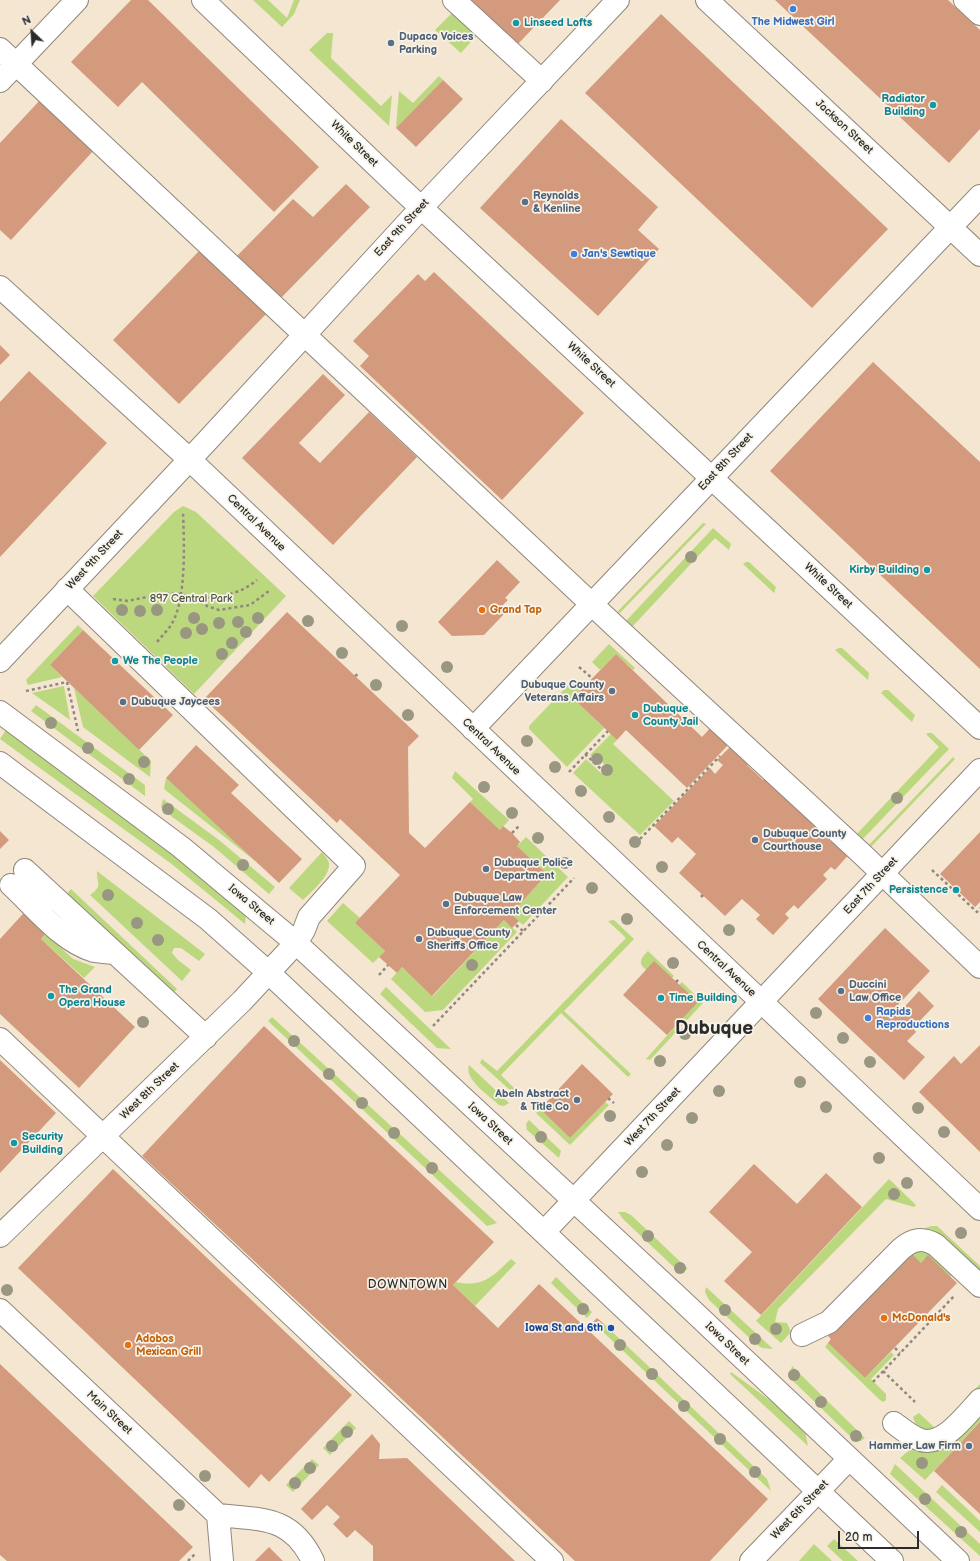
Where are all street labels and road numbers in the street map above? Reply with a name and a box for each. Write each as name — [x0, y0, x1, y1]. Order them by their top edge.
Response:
street label: Jackson Street — [812, 97, 876, 157]
street label: White Street — [327, 118, 381, 170]
street label: East 9th Street — [372, 196, 432, 260]
street label: White Street — [564, 339, 618, 391]
street label: East 8th Street — [696, 430, 756, 494]
street label: Central Avenue — [224, 492, 288, 554]
street label: West 9th Street — [64, 527, 126, 593]
street label: White Street — [801, 560, 855, 612]
street label: Central Avenue — [459, 716, 523, 778]
street label: East 7th Street — [841, 855, 901, 917]
street label: Iowa Street — [225, 882, 277, 928]
street label: Central Avenue — [694, 938, 758, 1000]
street label: West 8th Street — [118, 1060, 182, 1122]
street label: West 7th Street — [622, 1085, 684, 1149]
street label: Iowa Street — [465, 1100, 515, 1148]
street label: Iowa Street — [702, 1320, 752, 1368]
street label: Main Street — [83, 1389, 135, 1437]
street label: West 6th Street — [768, 1478, 832, 1542]

